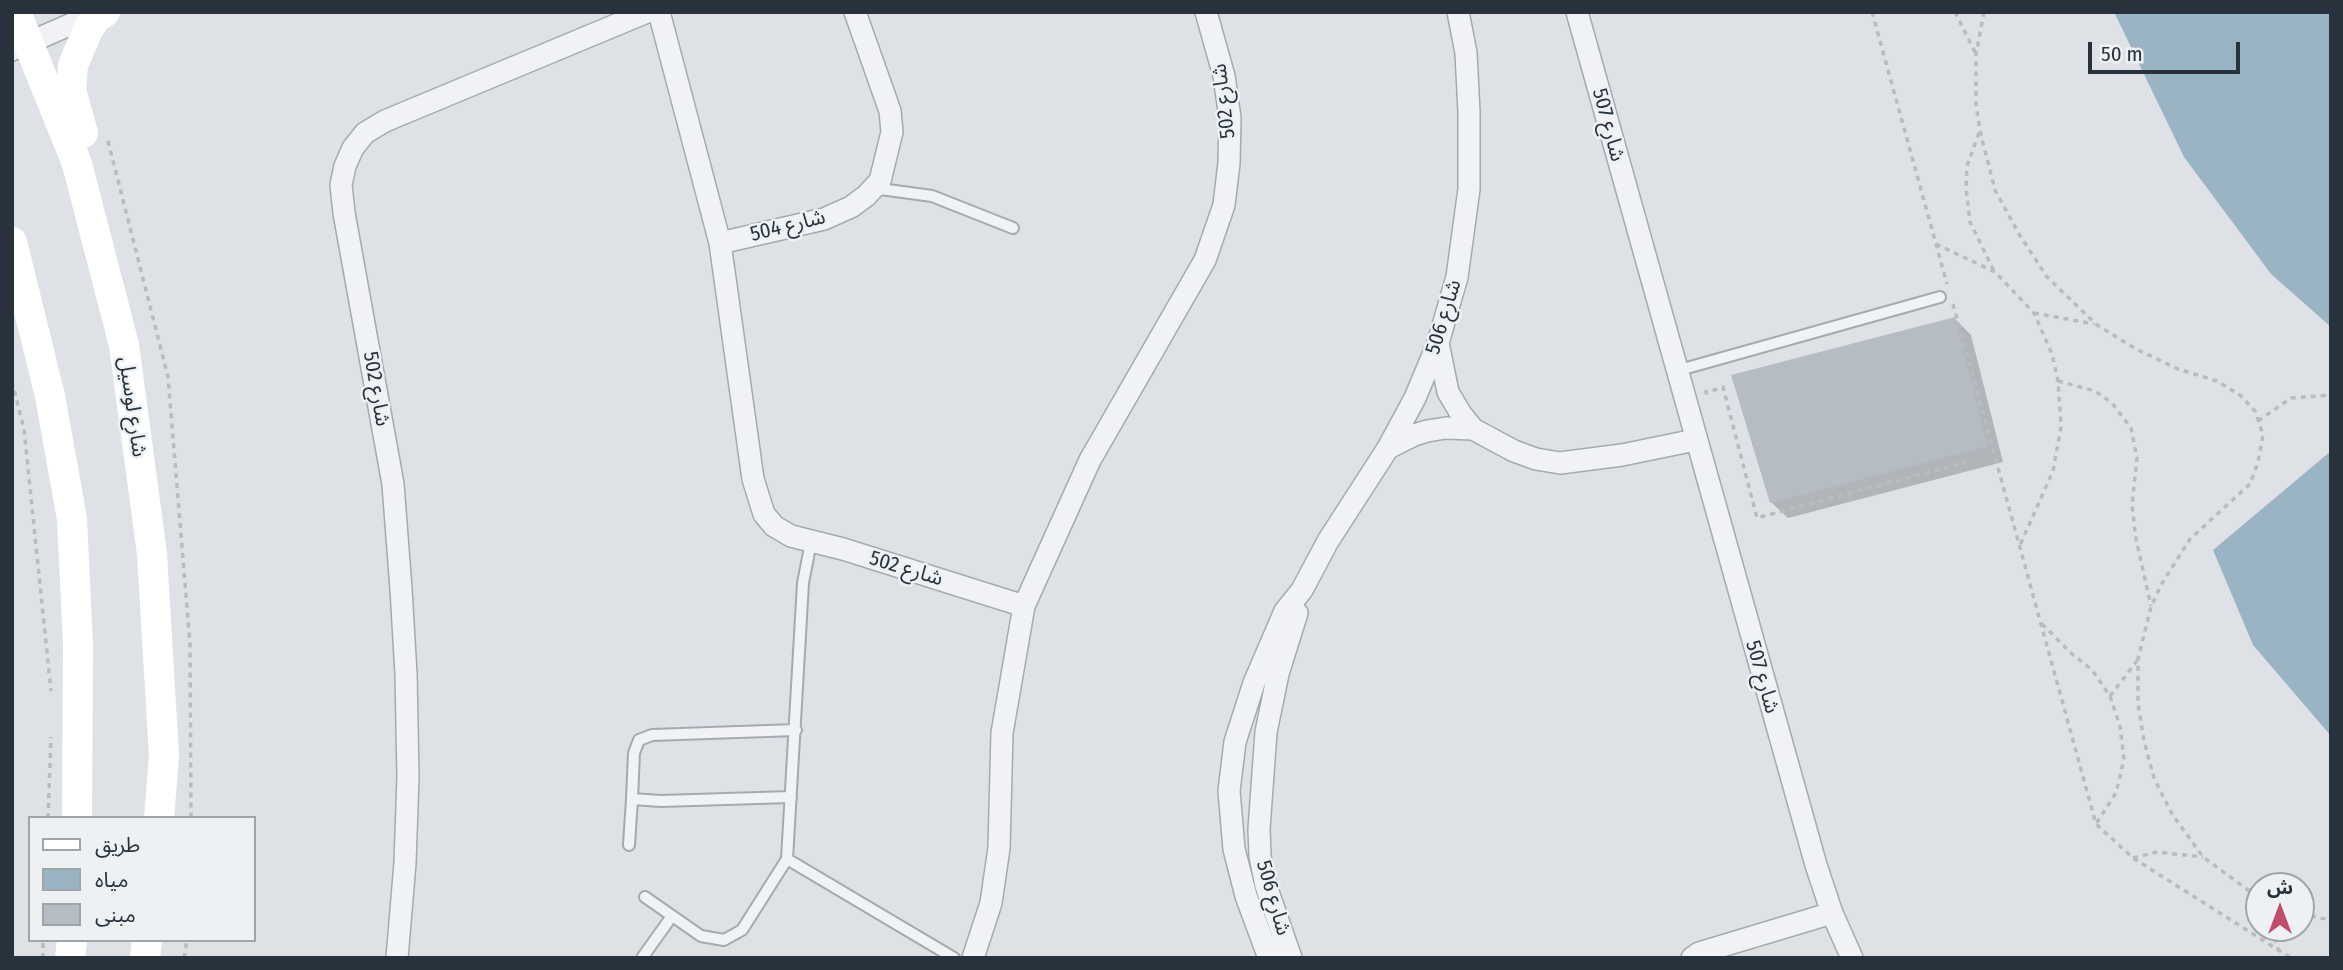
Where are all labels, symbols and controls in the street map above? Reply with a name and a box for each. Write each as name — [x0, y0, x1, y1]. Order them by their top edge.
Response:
scale bar — [2091, 28, 2243, 72]
text: 50 m — [2101, 41, 2143, 67]
street label: شارع 502 — [1207, 62, 1241, 140]
street label: شارع 507 — [1586, 86, 1630, 164]
street label: شارع 504 — [748, 205, 828, 247]
street label: شارع 506 — [1421, 277, 1467, 357]
street label: شارع 502 — [357, 350, 395, 428]
street label: شارع لوسيل — [113, 355, 151, 459]
street label: شارع 502 — [866, 546, 946, 592]
street label: شارع 507 — [1740, 638, 1784, 716]
legend — [28, 816, 256, 942]
text: طريق — [95, 832, 140, 858]
street label: شارع 506 — [1250, 858, 1296, 938]
text: مياه — [95, 867, 128, 893]
north arrow — [2245, 872, 2315, 942]
text: ش — [2267, 876, 2293, 899]
text: مبنى — [95, 902, 136, 928]

